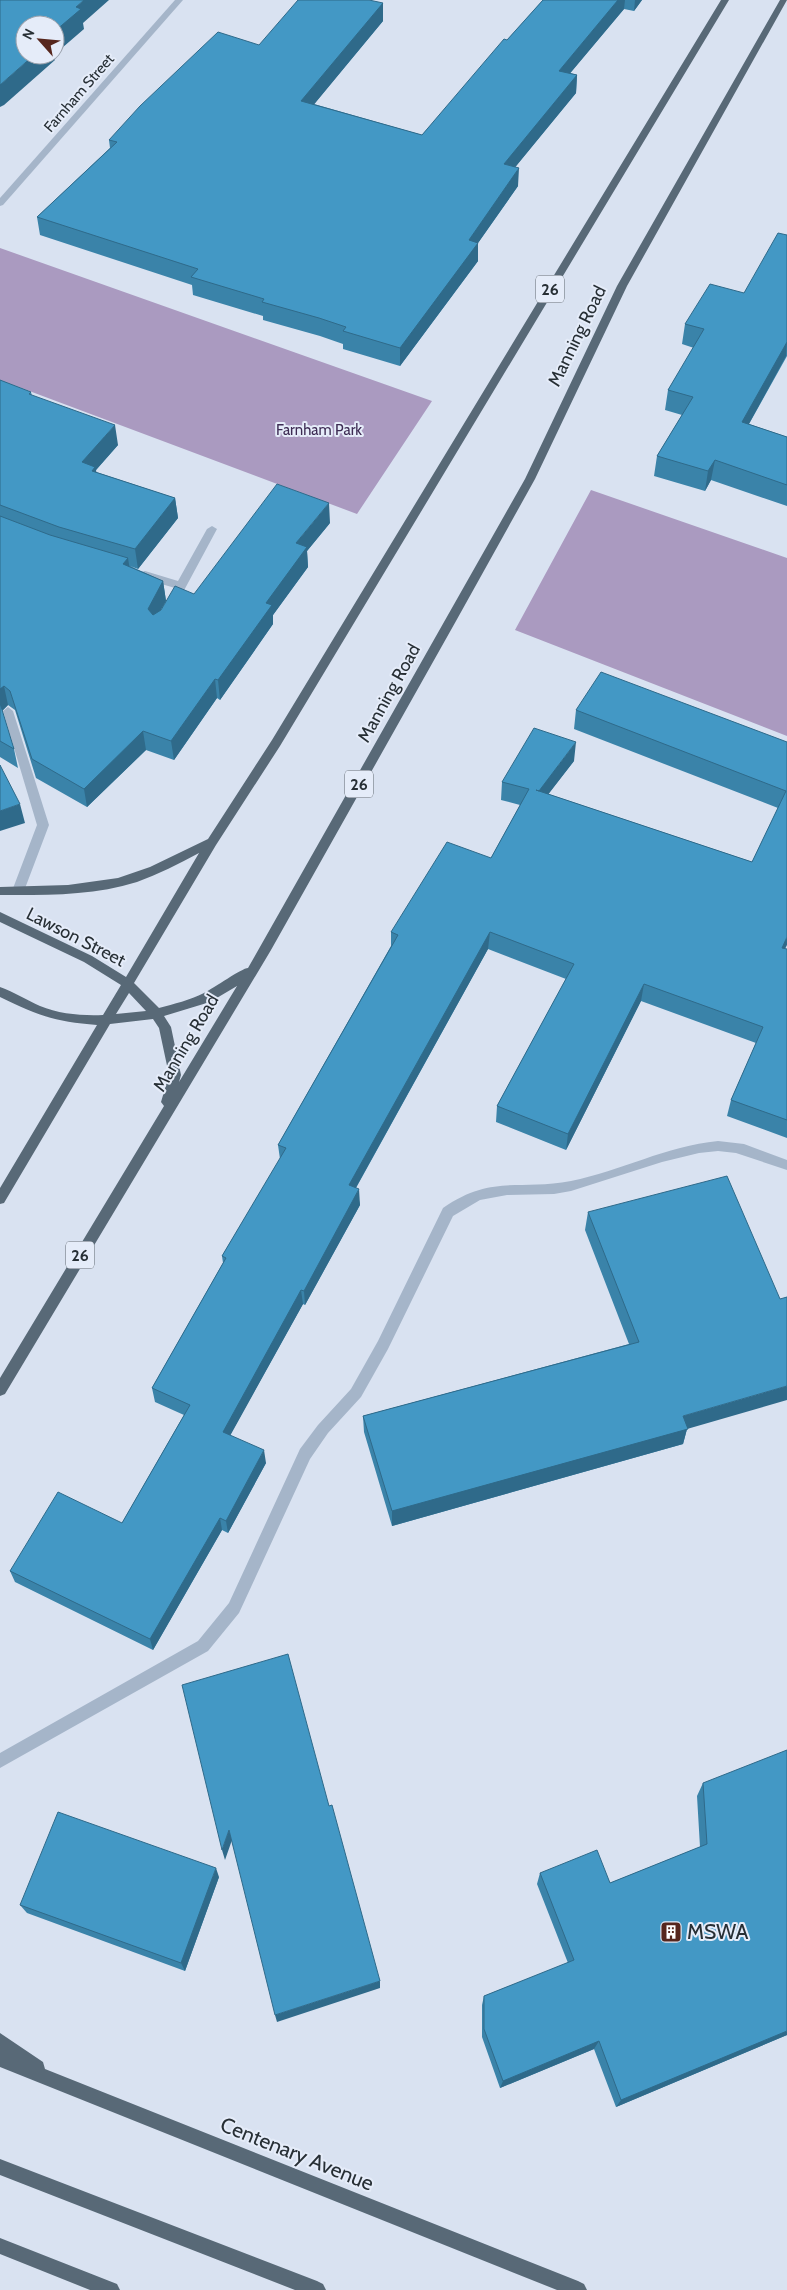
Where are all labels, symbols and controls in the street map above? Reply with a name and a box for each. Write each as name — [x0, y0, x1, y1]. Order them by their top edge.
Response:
north arrow — [15, 15, 65, 65]
text: N — [18, 26, 39, 43]
street label: Farnham Street — [40, 50, 118, 136]
road number: 26 — [536, 276, 564, 302]
street label: Manning Road — [543, 282, 611, 390]
park label: Farnham Park — [276, 421, 362, 439]
street label: Manning Road — [353, 640, 425, 746]
road number: 26 — [345, 771, 373, 798]
street label: Lawson Street — [23, 903, 129, 971]
street label: Manning Road — [148, 991, 224, 1095]
road number: 26 — [66, 1242, 94, 1268]
place label: MSWA — [687, 1919, 748, 1944]
building icon: MSWA — [659, 1920, 683, 1944]
street label: Centenary Avenue — [217, 2111, 378, 2196]

